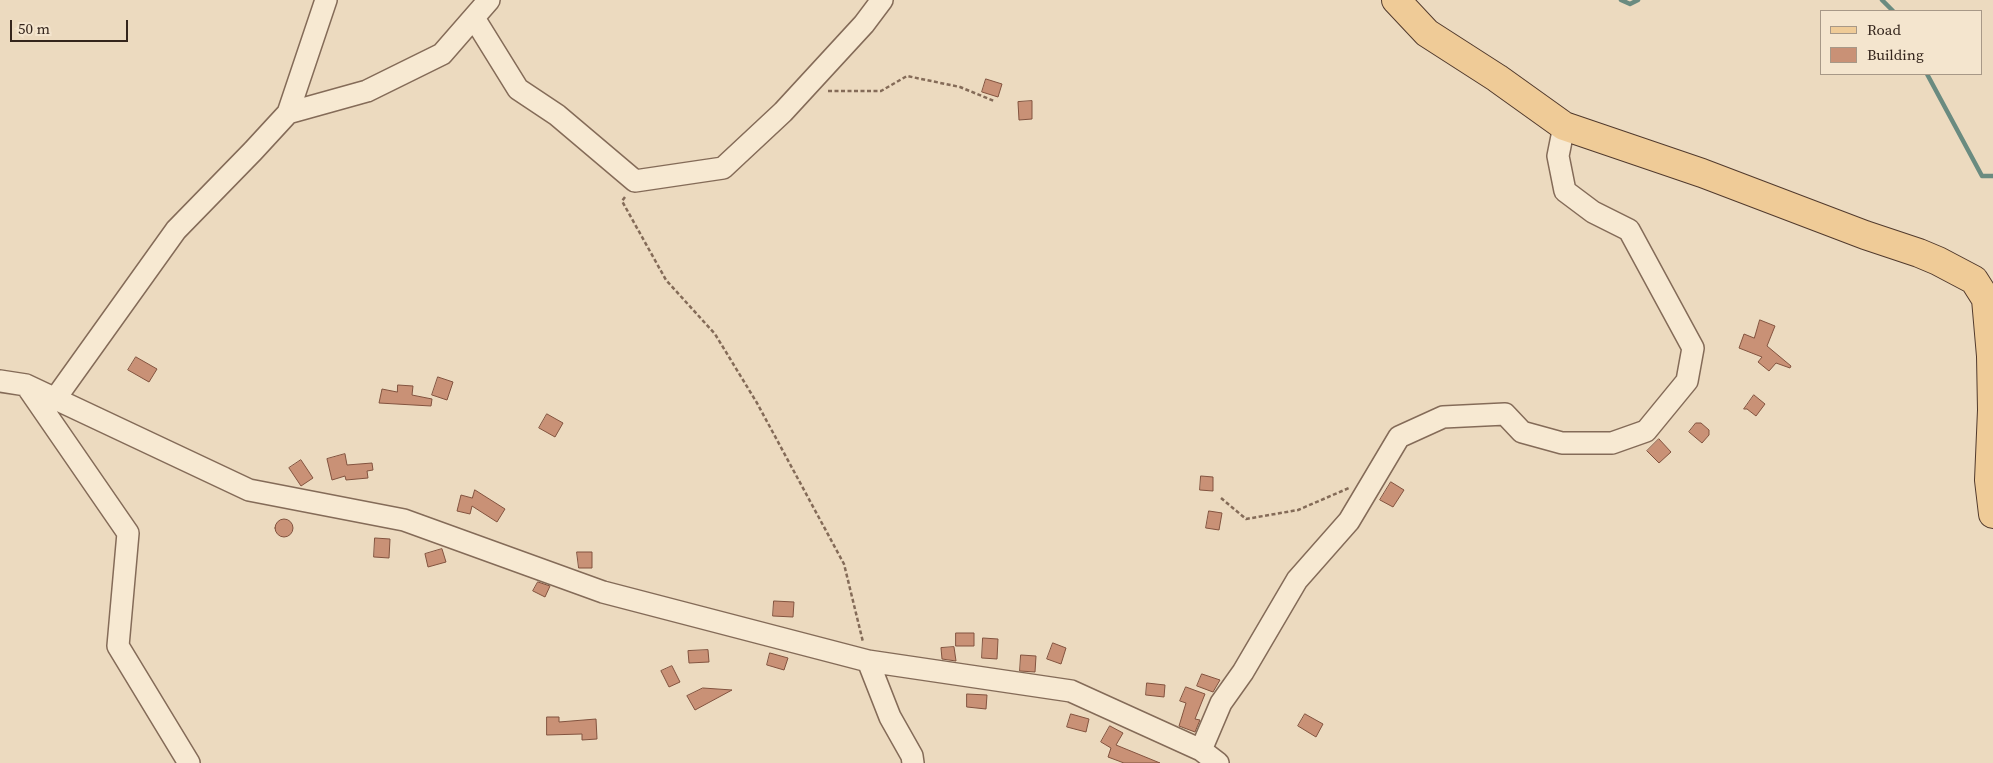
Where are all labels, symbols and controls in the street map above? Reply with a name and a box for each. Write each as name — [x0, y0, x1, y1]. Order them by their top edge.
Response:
scale bar — [12, 10, 130, 42]
legend — [1820, 10, 1983, 75]
text: 50 m — [18, 18, 50, 39]
text: Road — [1867, 19, 1901, 40]
text: Building — [1867, 44, 1924, 65]

